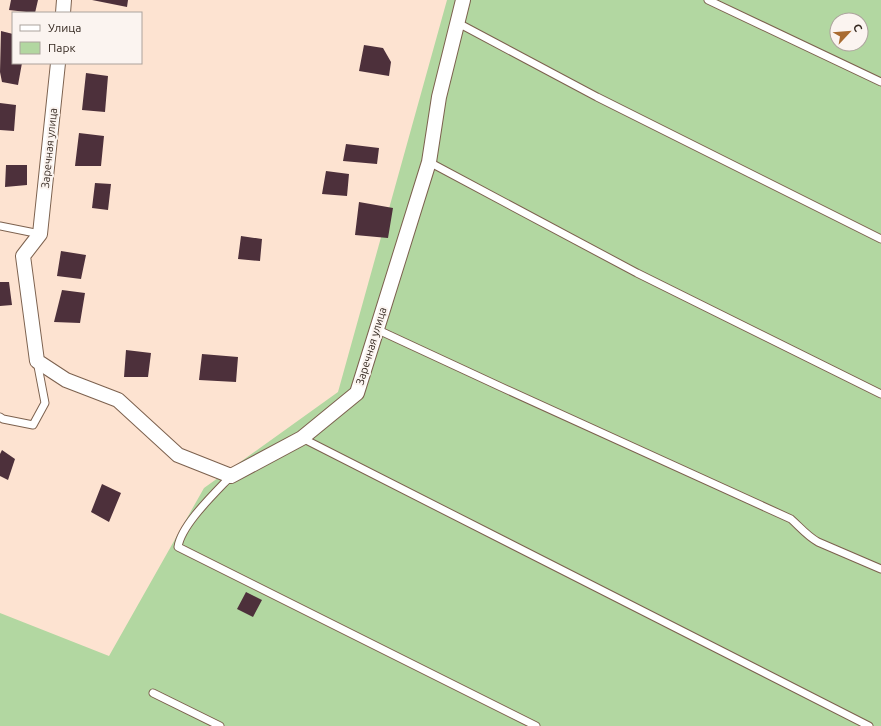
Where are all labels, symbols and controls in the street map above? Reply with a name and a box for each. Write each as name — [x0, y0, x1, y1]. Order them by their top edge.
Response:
legend — [12, 12, 142, 64]
north arrow — [829, 12, 869, 52]
text: Улица — [48, 21, 81, 34]
text: С — [851, 22, 865, 33]
text: Парк — [48, 41, 76, 54]
street label: Заречная улица — [39, 107, 59, 189]
street label: Заречная улица — [353, 306, 389, 386]

